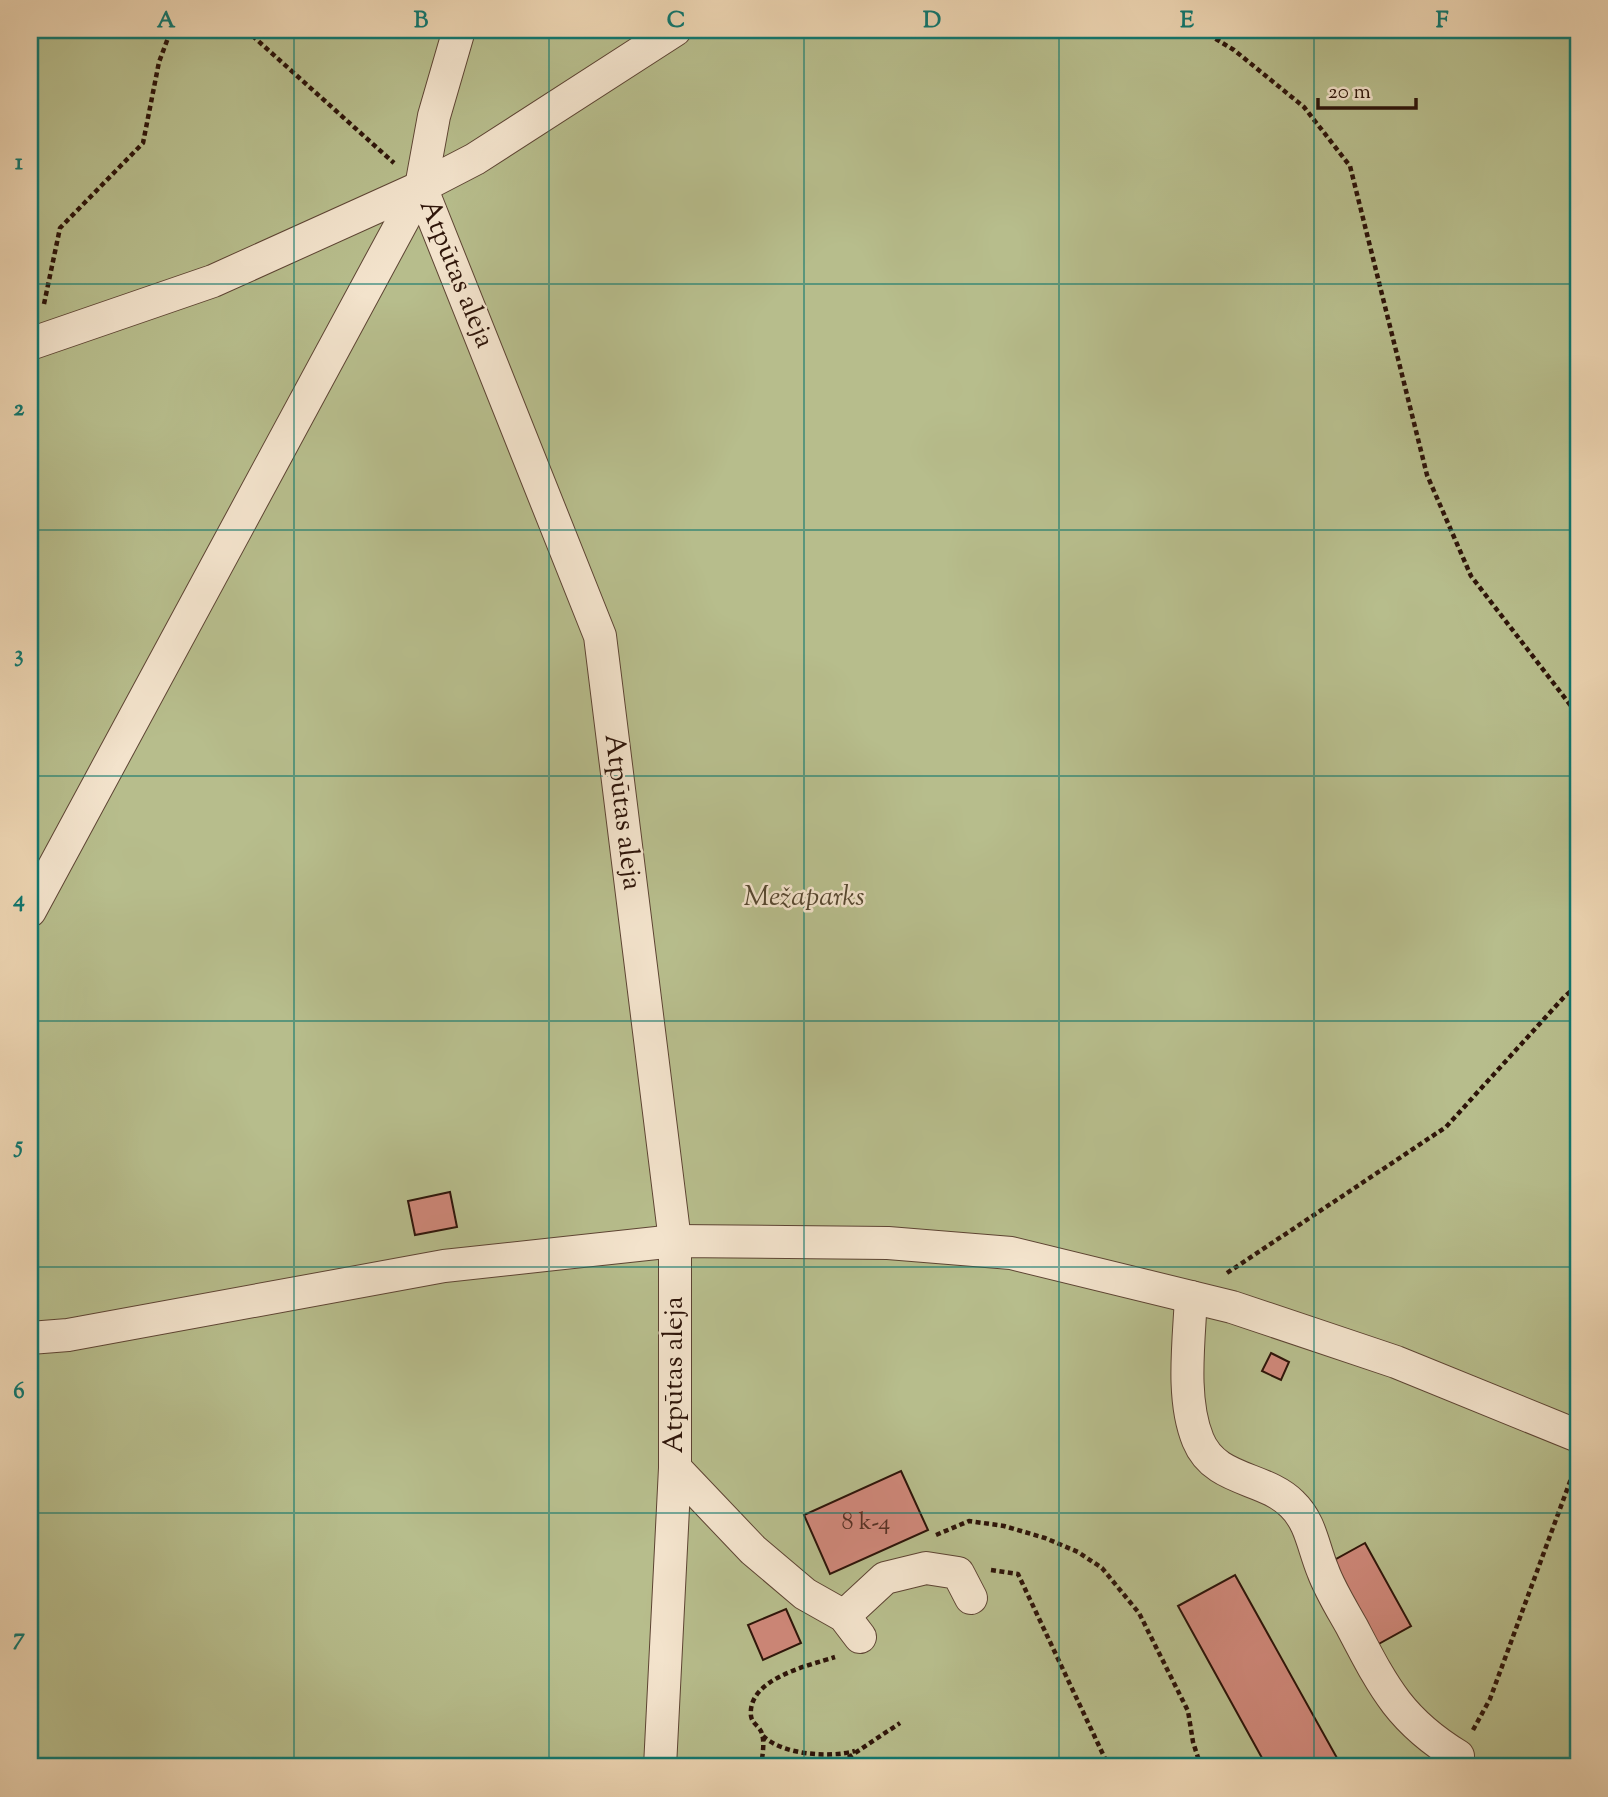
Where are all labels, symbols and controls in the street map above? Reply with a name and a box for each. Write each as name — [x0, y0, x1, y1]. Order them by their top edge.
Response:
text: A — [157, 5, 176, 38]
text: B — [414, 5, 429, 38]
text: C — [667, 5, 685, 38]
text: D — [923, 5, 941, 38]
text: E — [1180, 5, 1194, 38]
text: F — [1436, 5, 1449, 38]
scale bar — [1318, 66, 1416, 110]
text: 20 m — [1328, 78, 1371, 108]
text: 1 — [15, 147, 23, 180]
street label: Atpūtas aleja — [408, 194, 504, 354]
text: 2 — [14, 393, 25, 426]
text: 3 — [14, 639, 24, 672]
street label: Atpūtas aleja — [593, 732, 651, 893]
park label: Mežaparks — [743, 878, 865, 918]
text: 4 — [12, 884, 25, 917]
text: 5 — [13, 1130, 23, 1163]
street label: Atpūtas aleja — [655, 1296, 695, 1454]
text: 6 — [13, 1376, 25, 1409]
house number: 8 k-4 — [842, 1506, 890, 1540]
text: 7 — [13, 1622, 25, 1655]

